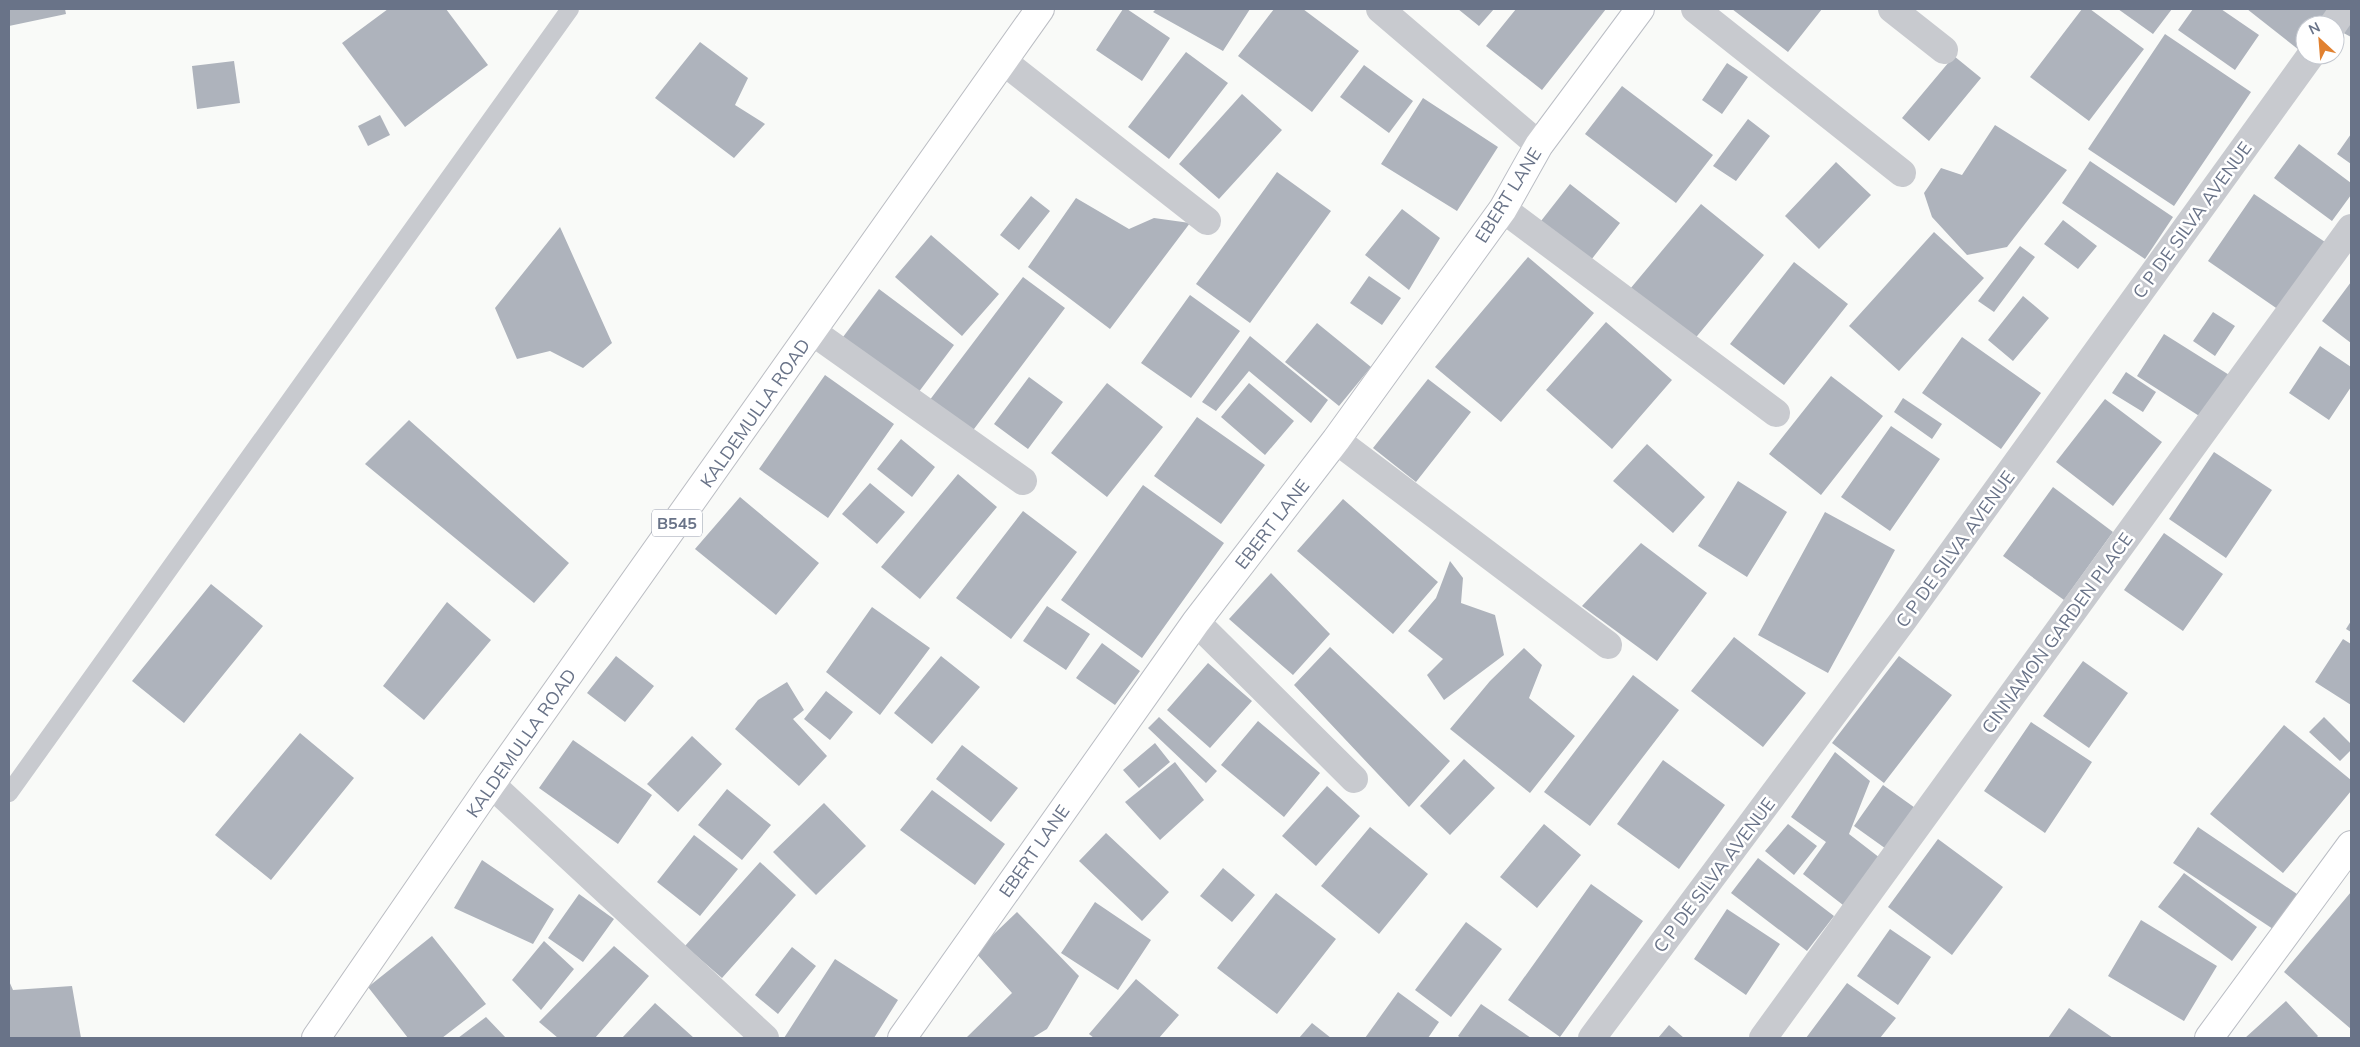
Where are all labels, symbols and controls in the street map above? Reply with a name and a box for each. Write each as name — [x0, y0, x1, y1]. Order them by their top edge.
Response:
north arrow — [2295, 15, 2345, 65]
text: N — [2306, 18, 2323, 39]
street label: C P DE SILVA AVENUE — [2127, 137, 2257, 303]
street label: EBERT LANE — [1470, 143, 1546, 247]
street label: KALDEMULLA ROAD — [695, 334, 815, 492]
street label: C P DE SILVA AVENUE — [1890, 466, 2020, 632]
street label: EBERT LANE — [1230, 474, 1314, 574]
road number: B545 — [652, 509, 702, 536]
street label: CINNAMON GARDEN PLACE — [1976, 528, 2138, 738]
street label: KALDEMULLA ROAD — [461, 664, 581, 822]
street label: C P DE SILVA AVENUE — [1648, 793, 1780, 957]
street label: EBERT LANE — [994, 800, 1074, 902]

